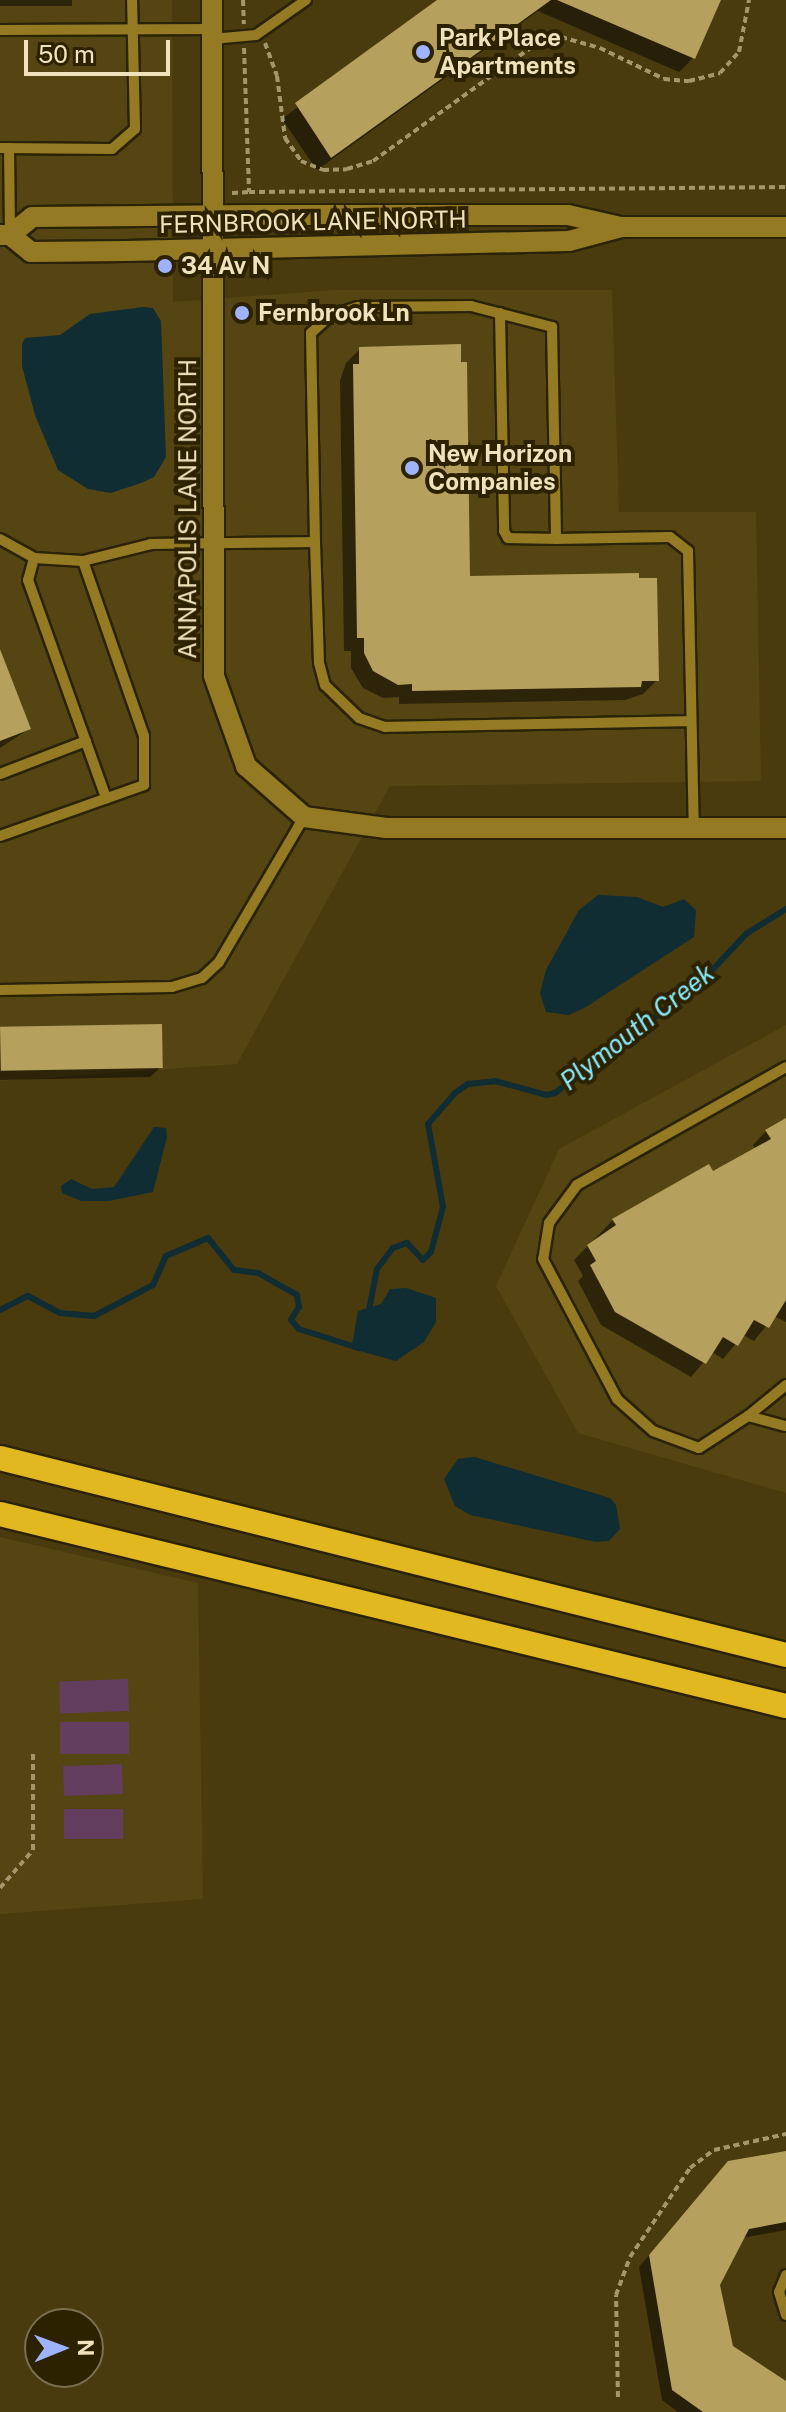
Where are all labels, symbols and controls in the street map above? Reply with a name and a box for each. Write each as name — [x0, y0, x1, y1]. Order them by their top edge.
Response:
scale bar — [28, 24, 174, 74]
place label: Park Place Apartments — [439, 24, 576, 80]
text: 50 m — [38, 40, 95, 68]
marker: Park Place Apartments — [414, 43, 432, 61]
street label: FERNBROOK LANE NORTH — [159, 205, 467, 239]
place label: 34 Av N — [181, 252, 270, 280]
marker: 34 Av N — [156, 257, 174, 275]
place label: Fernbrook Ln — [258, 299, 410, 327]
marker: Fernbrook Ln — [233, 304, 251, 322]
street label: ANNAPOLIS LANE NORTH — [174, 359, 202, 659]
place label: New Horizon Companies — [428, 440, 572, 496]
marker: New Horizon Companies — [403, 459, 421, 477]
water label: Plymouth Creek — [554, 957, 720, 1097]
north arrow — [24, 2308, 104, 2388]
text: N — [73, 2339, 99, 2356]

